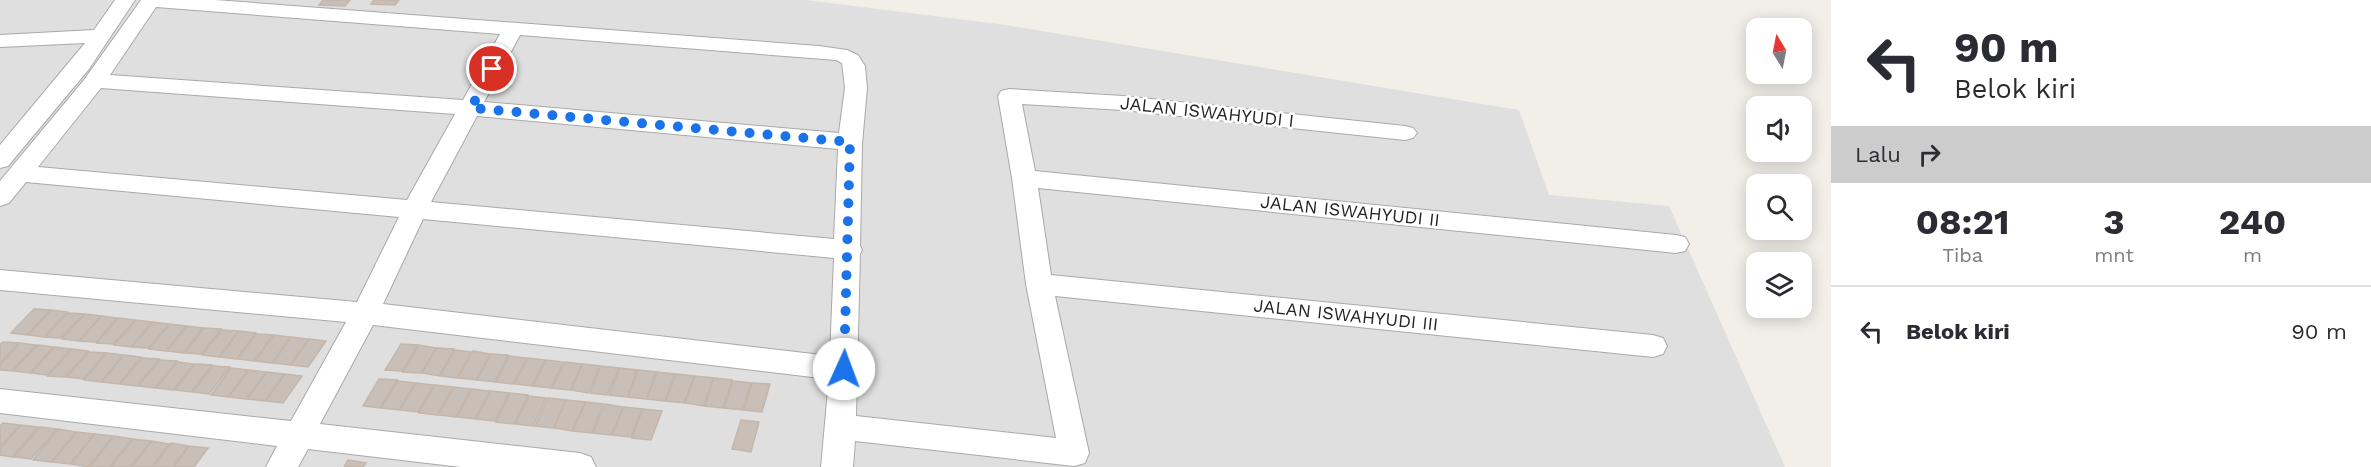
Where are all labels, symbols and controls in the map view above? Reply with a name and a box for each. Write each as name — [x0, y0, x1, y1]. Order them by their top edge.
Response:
north arrow — [1746, 18, 1812, 84]
map controls — [1746, 18, 1812, 318]
text: 90 m — [1954, 23, 2058, 72]
icon: left — [1855, 24, 1933, 102]
pin — [466, 43, 517, 94]
icon: arrive — [475, 52, 508, 85]
text: Belok kiri — [1954, 73, 2076, 105]
street label: JALAN ISWAHYUDI I — [1119, 92, 1295, 131]
button: sound — [1746, 96, 1812, 162]
icon: right — [1913, 138, 1946, 171]
text: Lalu — [1855, 142, 1901, 167]
button: search — [1746, 174, 1812, 240]
street label: JALAN ISWAHYUDI II — [1259, 191, 1441, 230]
text: 08:21 — [1916, 201, 2009, 243]
text: 3 — [2103, 201, 2125, 243]
text: 240 — [2219, 201, 2286, 243]
text: Tiba — [1942, 243, 1983, 267]
text: mnt — [2094, 243, 2134, 267]
text: m — [2243, 243, 2262, 267]
button: layers — [1746, 252, 1812, 318]
street label: JALAN ISWAHYUDI III — [1253, 294, 1439, 335]
icon: left — [1855, 315, 1888, 348]
text: Belok kiri — [1906, 319, 2010, 344]
text: 90 m — [2291, 319, 2347, 344]
position arrow — [812, 337, 876, 401]

